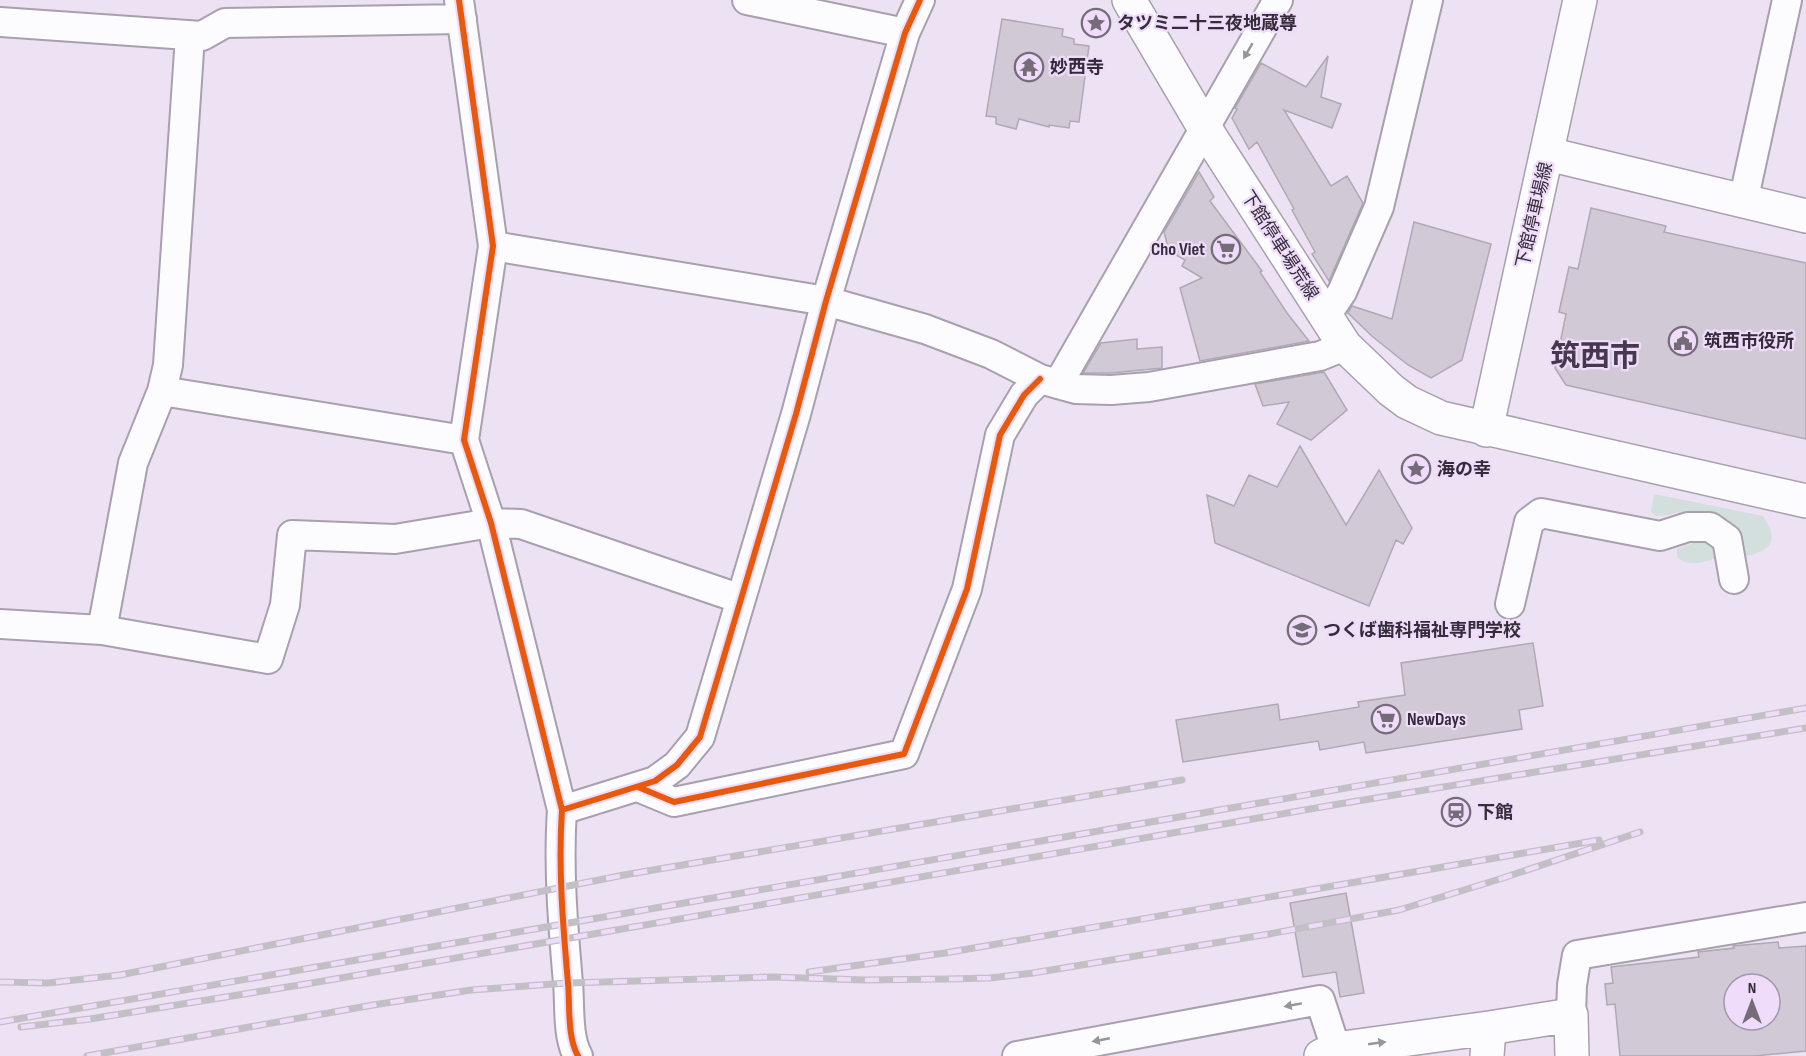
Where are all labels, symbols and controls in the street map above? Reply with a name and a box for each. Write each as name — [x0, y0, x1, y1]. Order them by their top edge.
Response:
place icon: タツミ二十三夜地蔵尊 — [1080, 7, 1112, 39]
place label: タツミ二十三夜地蔵尊 — [1117, 13, 1297, 34]
one-way arrow — [1243, 43, 1254, 59]
temple icon: 妙西寺 — [1013, 51, 1045, 83]
place label: 妙西寺 — [1050, 57, 1104, 78]
street label: 下館停車場線 — [1512, 160, 1557, 270]
street label: 下館停車場荒線 — [1236, 187, 1323, 304]
supermarket icon: Cho Viet — [1210, 233, 1242, 265]
place label: Cho Viet — [1151, 239, 1205, 260]
public building icon: 筑西市役所 — [1667, 325, 1699, 357]
place label: 筑西市役所 — [1704, 331, 1794, 352]
district label: 筑西市 — [1550, 339, 1640, 375]
place icon: 海の幸 — [1400, 453, 1432, 485]
place label: 海の幸 — [1437, 459, 1491, 480]
school or university icon: つくば歯科福祉専門学校 — [1286, 614, 1318, 646]
place label: つくば歯科福祉専門学校 — [1323, 620, 1521, 641]
supermarket icon: NewDays — [1370, 703, 1402, 735]
place label: NewDays — [1407, 709, 1466, 730]
station icon: 下館 — [1440, 796, 1472, 828]
place label: 下館 — [1477, 802, 1513, 823]
north arrow — [1722, 972, 1782, 1032]
text: N — [1748, 979, 1756, 998]
one-way arrow — [1283, 1000, 1302, 1009]
one-way arrow — [1091, 1036, 1110, 1045]
one-way arrow — [1368, 1038, 1387, 1047]

